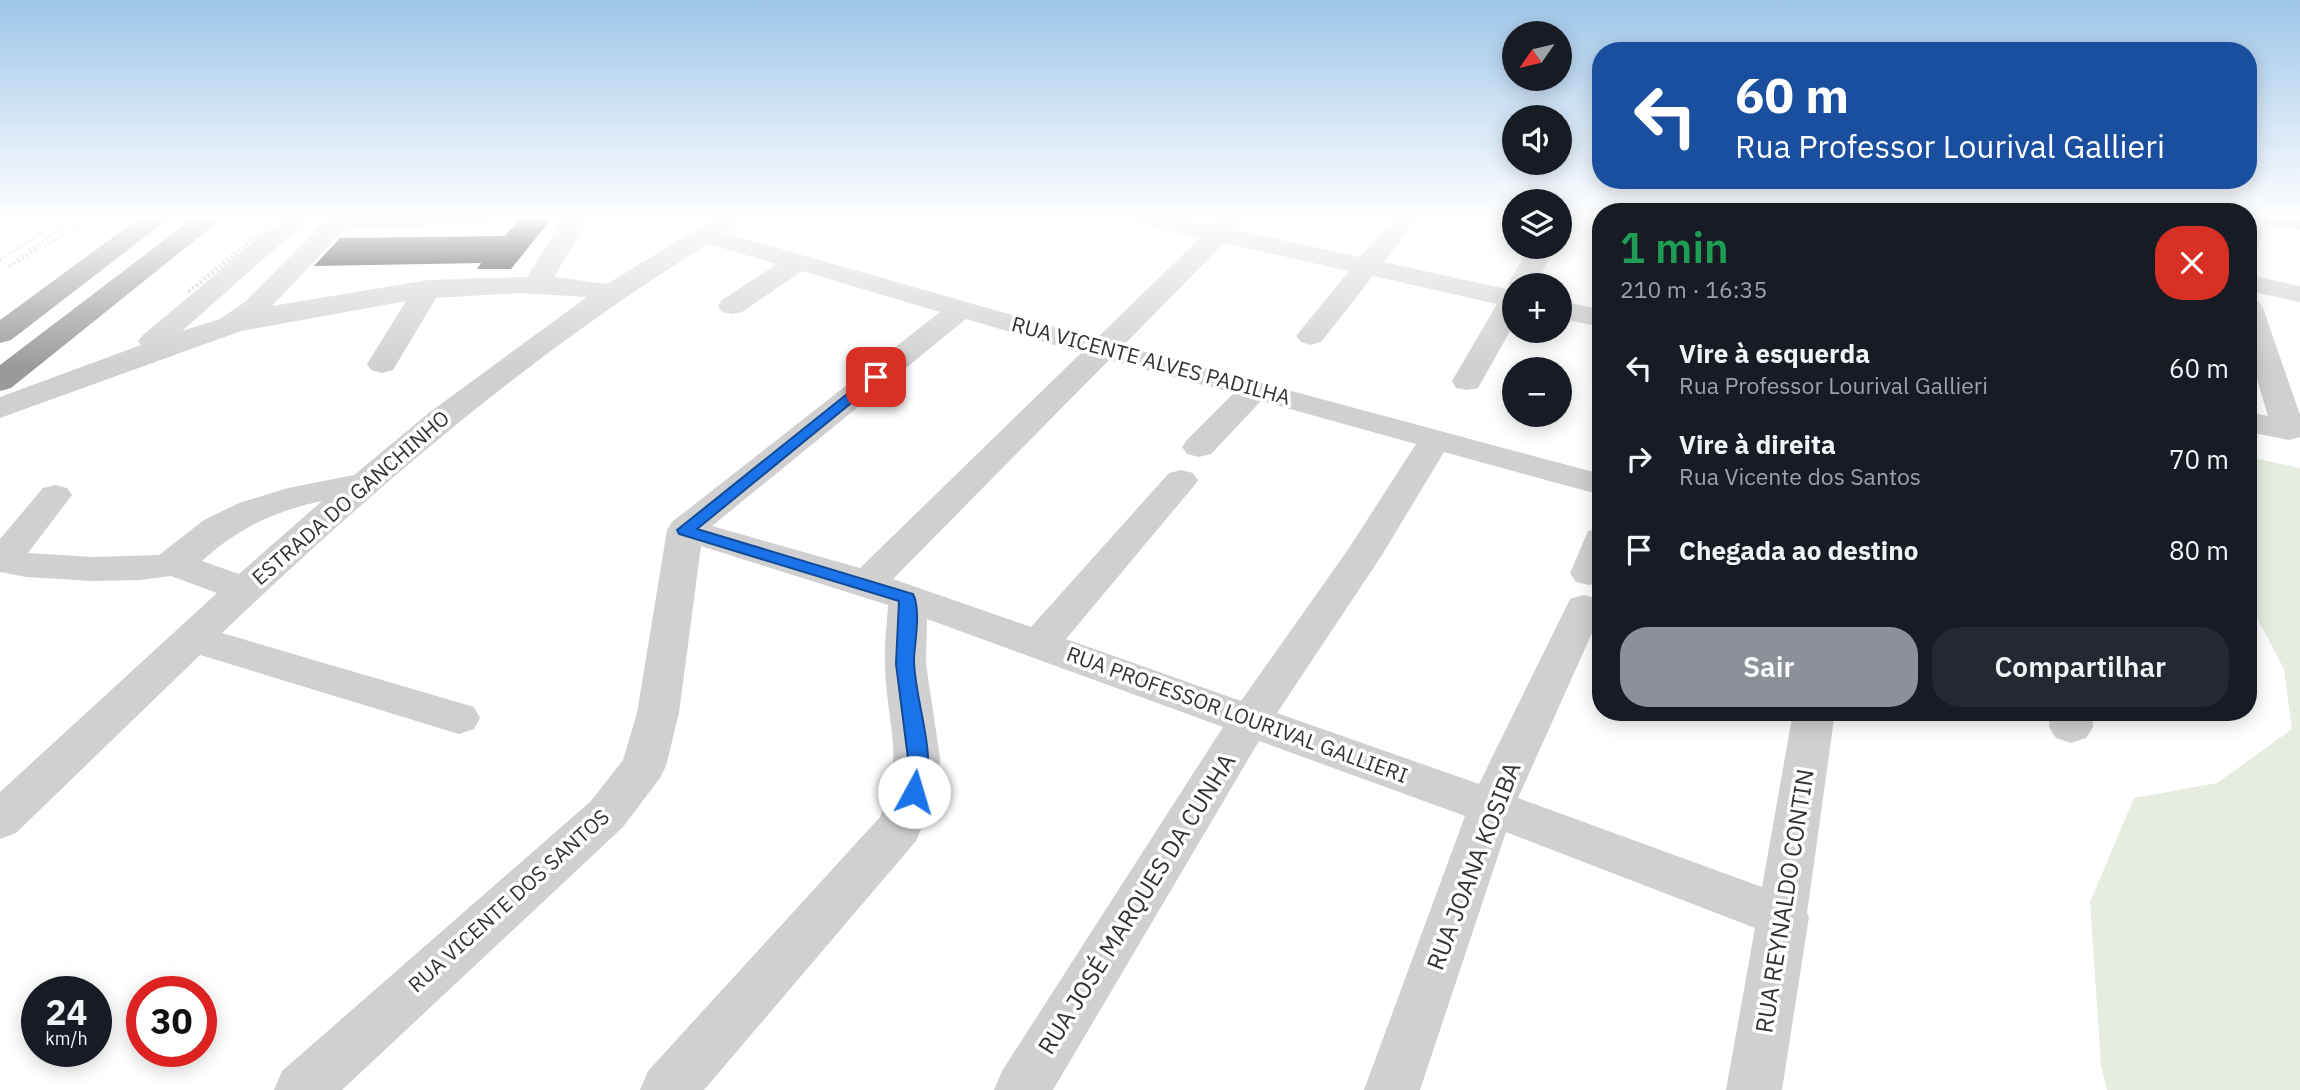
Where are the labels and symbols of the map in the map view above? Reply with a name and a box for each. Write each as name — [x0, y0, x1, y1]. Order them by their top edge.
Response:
north arrow — [1502, 21, 1572, 91]
street label: RUA VICENTE ALVES PADILHA — [1009, 309, 1294, 411]
pin — [846, 347, 906, 407]
street label: ESTRADA DO GANCHINHO — [246, 404, 455, 591]
street label: RUA PROFESSOR LOURIVAL GALLIERI — [1063, 639, 1412, 789]
street label: RUA JOSÉ MARQUES DA CUNHA — [1030, 747, 1242, 1060]
position arrow — [877, 755, 951, 829]
street label: RUA JOANA KOSIBA — [1419, 757, 1527, 974]
street label: RUA REYNALDO CONTIN — [1747, 766, 1821, 1035]
street label: RUA VICENTE DOS SANTOS — [402, 802, 615, 998]
speed limit sign: 30 — [126, 976, 217, 1067]

